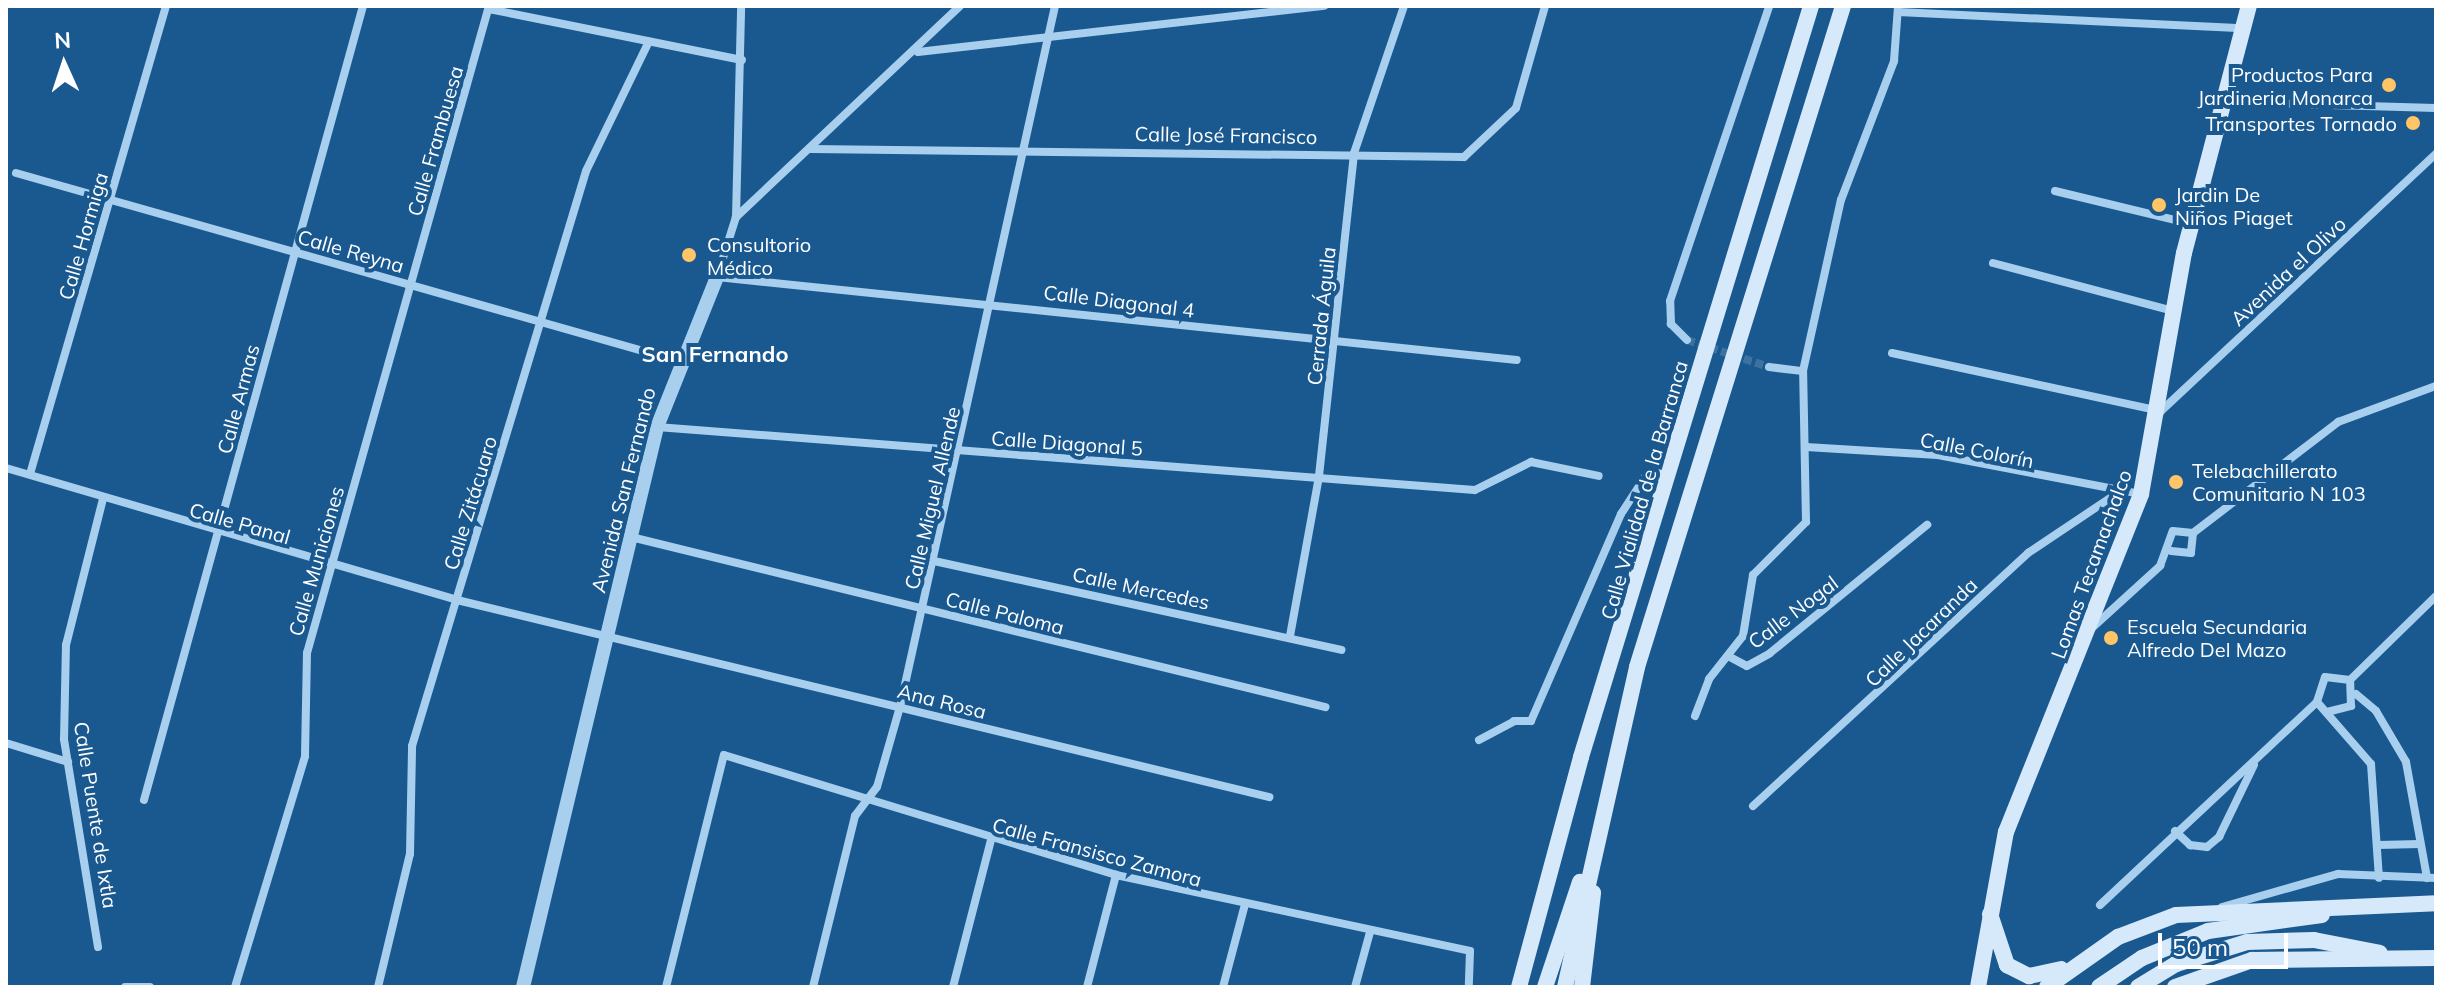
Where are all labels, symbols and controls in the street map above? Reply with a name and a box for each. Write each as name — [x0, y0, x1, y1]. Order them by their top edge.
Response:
north arrow — [24, 24, 104, 104]
text: N — [54, 26, 72, 54]
place label: Productos Para Jardineria Monarca — [2197, 62, 2373, 109]
street label: Calle Frambuesa — [402, 63, 468, 219]
marker: Productos Para Jardineria Monarca — [2380, 76, 2398, 94]
place label: Transportes Tornado — [2205, 111, 2397, 135]
marker: Transportes Tornado — [2404, 114, 2422, 132]
street label: Calle José Francisco — [1134, 121, 1318, 149]
street label: Calle Hormiga — [53, 170, 113, 302]
place label: Jardin De Niños Piaget — [2175, 182, 2293, 229]
marker: Jardin De Niños Piaget — [2150, 196, 2168, 214]
street label: Avenida el Olivo — [2225, 211, 2351, 331]
street label: Calle Reyna — [295, 224, 407, 278]
place label: Consultorio Médico — [707, 232, 811, 279]
marker: Consultorio Médico — [678, 244, 700, 266]
street label: Cerrada Águila — [1302, 246, 1340, 386]
street label: Calle Diagonal 4 — [1042, 280, 1196, 322]
street label: Calle Armas — [212, 342, 264, 456]
district label: San Fernando — [642, 342, 788, 368]
street label: Calle Vialidad de la Barranca — [1596, 358, 1692, 622]
street label: Avenida San Fernando — [586, 385, 660, 595]
street label: Calle Miguel Allende — [899, 404, 965, 592]
street label: Calle Diagonal 5 — [990, 426, 1144, 460]
street label: Calle Colorín — [1918, 427, 2036, 473]
street label: Calle Zitácuaro — [438, 433, 502, 573]
place label: Telebachillerato Comunitario N 103 — [2192, 458, 2366, 505]
street label: Lomas Tecamachalco — [2046, 466, 2136, 662]
marker: Telebachillerato Comunitario N 103 — [2167, 473, 2185, 491]
street label: Calle Municiones — [283, 483, 349, 639]
street label: Calle Panal — [187, 497, 293, 549]
street label: Calle Mercedes — [1070, 562, 1212, 614]
street label: Calle Nogal — [1743, 570, 1843, 654]
street label: Calle Jacaranda — [1860, 573, 1982, 691]
street label: Calle Paloma — [943, 587, 1067, 639]
place label: Escuela Secundaria Alfredo Del Mazo — [2127, 614, 2307, 661]
marker: Escuela Secundaria Alfredo Del Mazo — [2102, 629, 2120, 647]
street label: Ana Rosa — [895, 678, 989, 724]
street label: Calle Puente de Ixtla — [69, 720, 123, 910]
street label: Calle Fransisco Zamora — [990, 812, 1204, 892]
scale bar — [2162, 917, 2292, 967]
text: 50 m — [2172, 932, 2228, 962]

